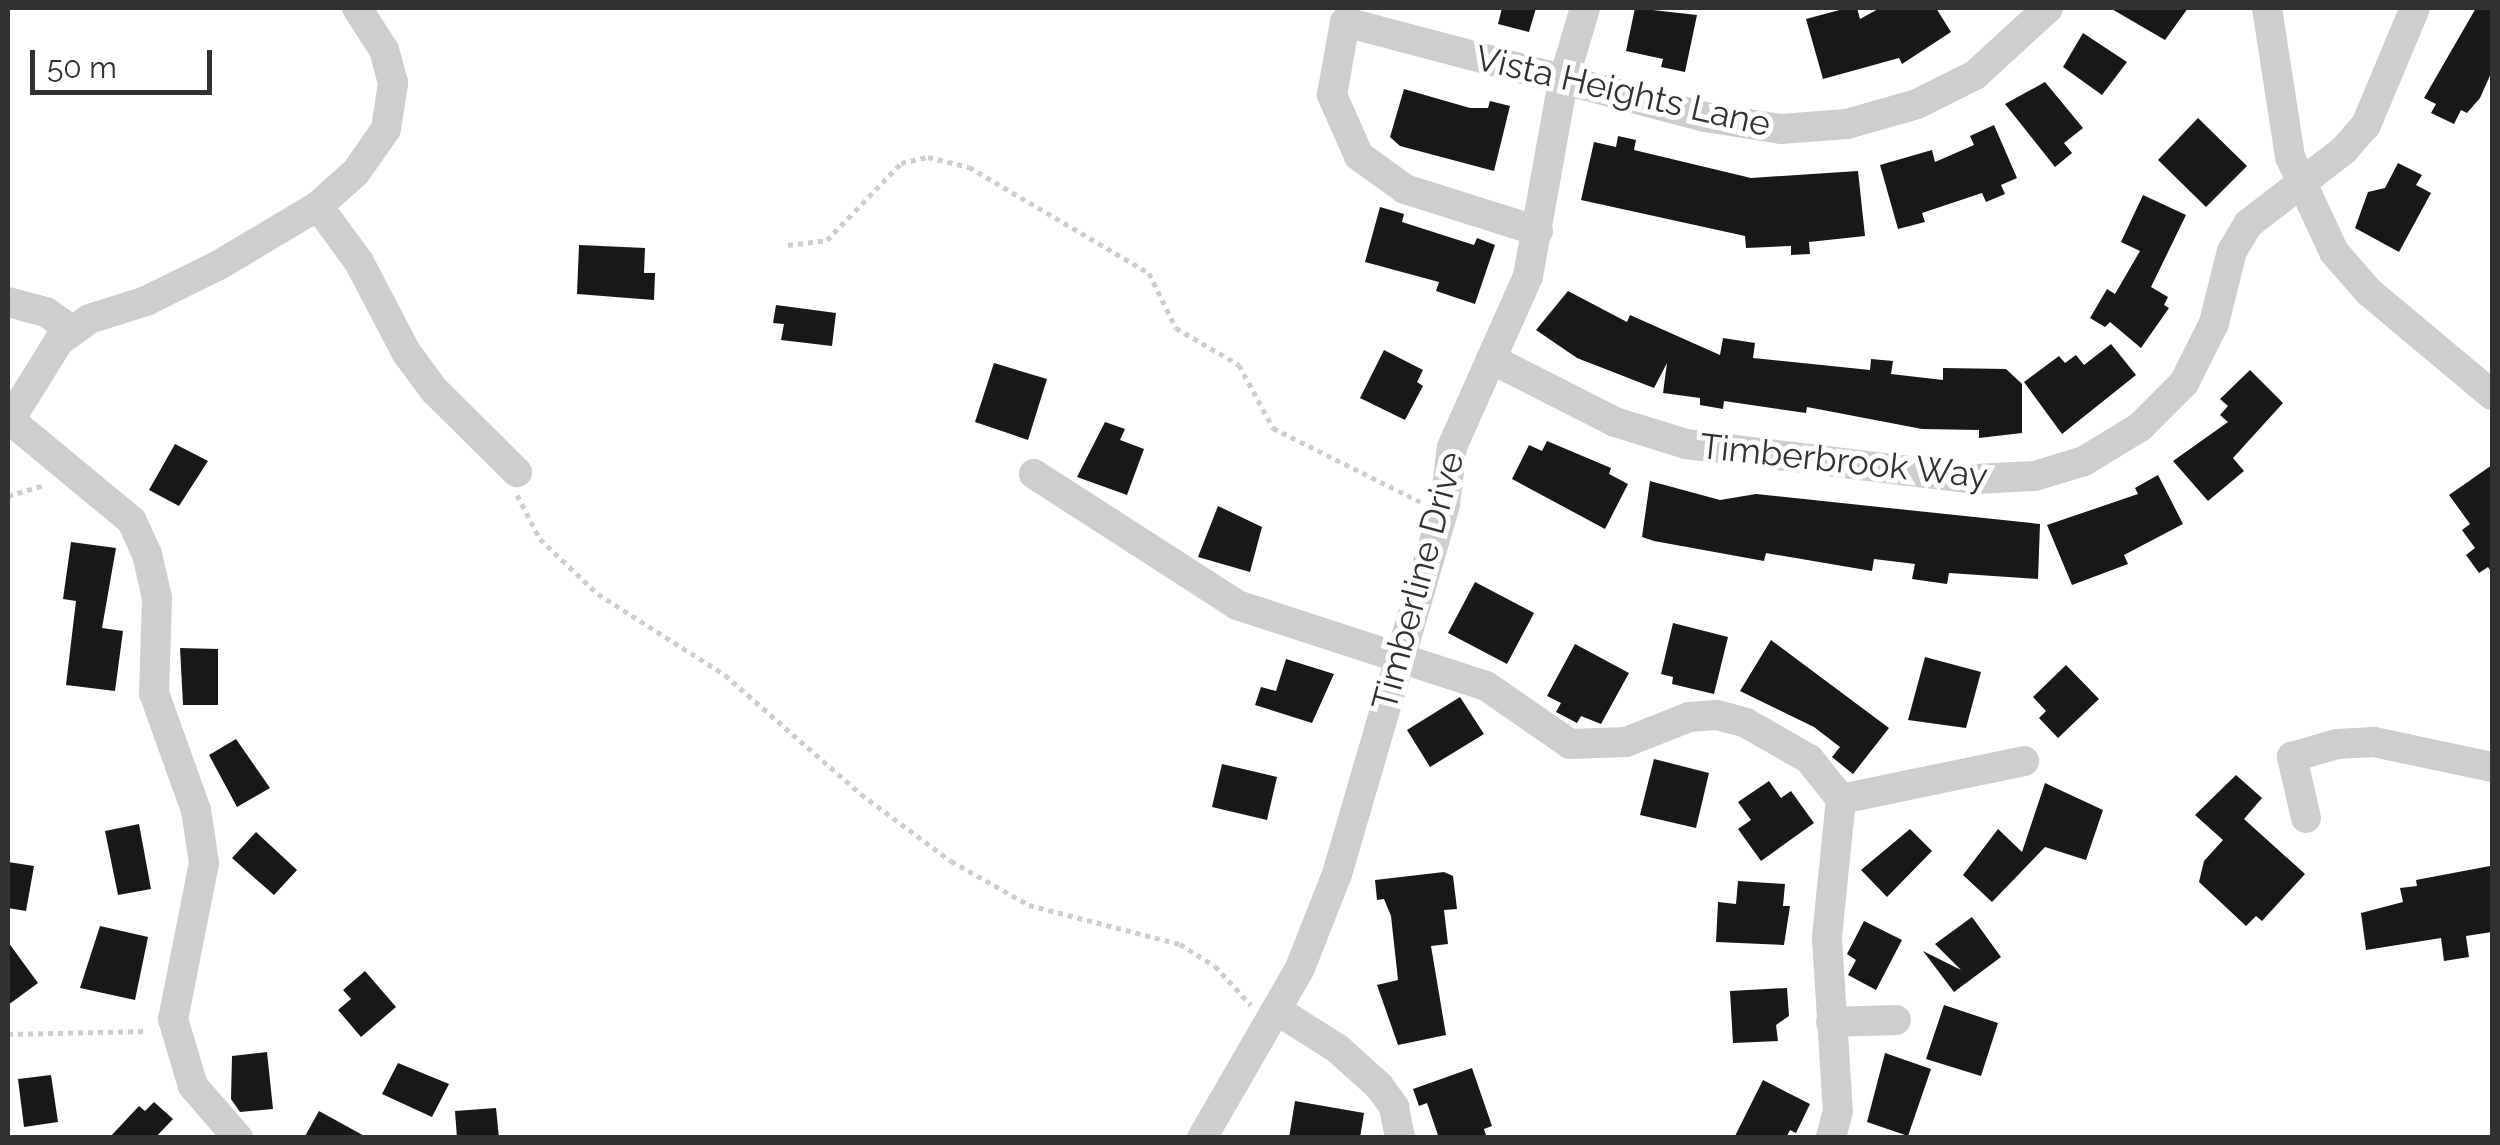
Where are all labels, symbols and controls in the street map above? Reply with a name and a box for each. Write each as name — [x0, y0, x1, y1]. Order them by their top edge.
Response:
scale bar — [35, 30, 218, 92]
street label: Vista Heights Lane — [1471, 37, 1775, 145]
text: 50 m — [47, 50, 117, 85]
street label: Timberbrook Way — [1697, 425, 1991, 497]
street label: Timberline Drive — [1363, 447, 1473, 715]

